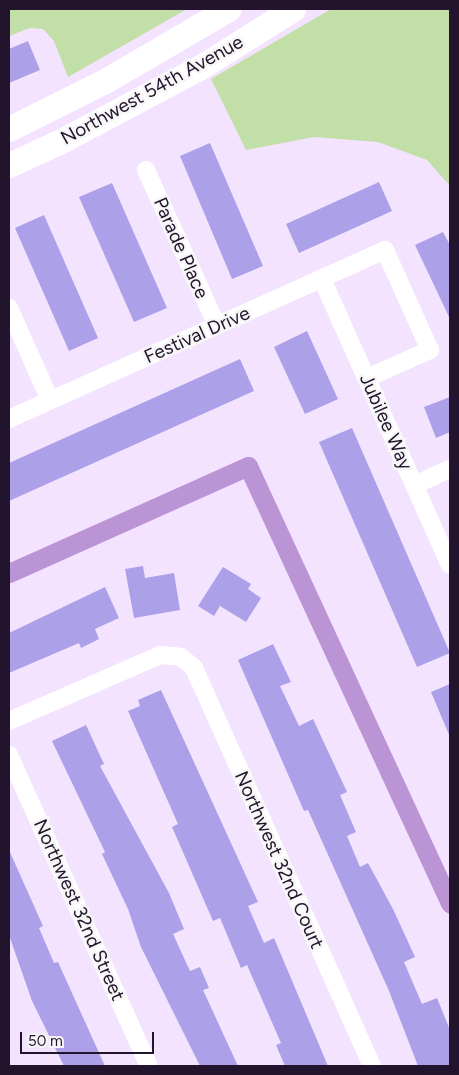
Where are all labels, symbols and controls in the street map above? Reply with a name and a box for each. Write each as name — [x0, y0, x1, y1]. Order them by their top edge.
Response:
street label: Northwest 54th Avenue — [57, 30, 247, 150]
street label: Parade Place — [149, 194, 213, 302]
street label: Festival Drive — [141, 302, 253, 368]
street label: Jubilee Way — [355, 371, 417, 473]
street label: Northwest 32nd Court — [230, 768, 328, 952]
street label: Northwest 32nd Street — [29, 816, 129, 1004]
scale bar — [22, 1022, 156, 1054]
text: 50 m — [28, 1032, 63, 1050]

